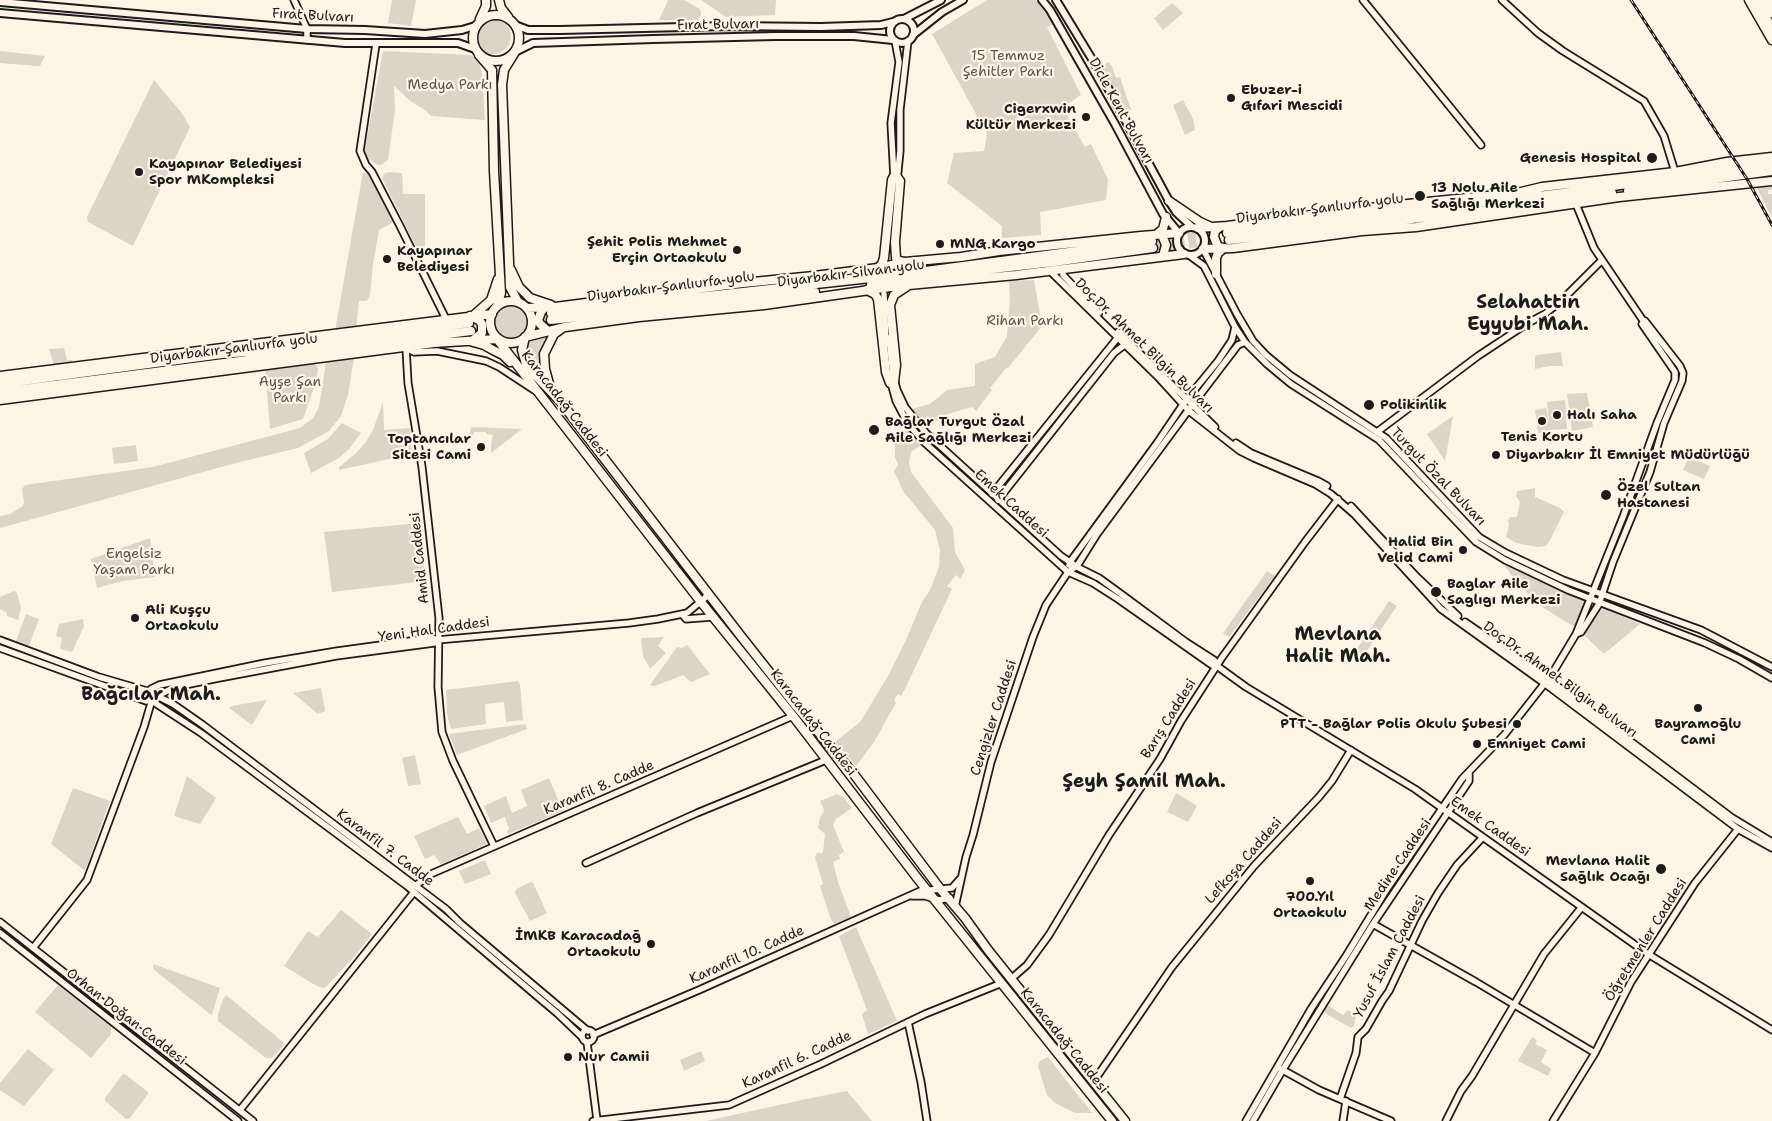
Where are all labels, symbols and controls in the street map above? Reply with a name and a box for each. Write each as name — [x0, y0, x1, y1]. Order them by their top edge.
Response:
street label: Fırat Bulvarı — [272, 5, 354, 27]
street label: Fırat Bulvarı — [677, 16, 759, 34]
park label: 15 Temmuz Şehitler Parkı — [963, 48, 1053, 80]
street label: Dicle Kent Bulvarı — [1085, 55, 1157, 167]
park label: Medya Parkı — [408, 77, 492, 93]
place label: Ebuzer-i Gıfari Mescidi — [1241, 82, 1343, 114]
marker: Ebuzer-i Gıfari Mescidi — [1225, 92, 1237, 104]
place label: Cigerxwin Kültür Merkezi — [966, 101, 1076, 134]
marker: Cigerxwin Kültür Merkezi — [1080, 111, 1092, 123]
place label: Genesis Hospital — [1520, 150, 1641, 166]
marker: Genesis Hospital — [1645, 151, 1659, 165]
place label: Kayapınar Belediyesi Spor MKompleksi — [149, 156, 302, 188]
marker: Kayapınar Belediyesi Spor MKompleksi — [133, 166, 145, 178]
place label: 13 Nolu Aile Sağlığı Merkezi — [1431, 180, 1544, 212]
marker: 13 Nolu Aile Sağlığı Merkezi — [1413, 189, 1427, 203]
street label: Diyarbakır-Şanlıurfa yolu — [1235, 190, 1405, 228]
place label: Şehit Polis Mehmet Erçin Ortaokulu — [587, 234, 727, 266]
place label: MNG Kargo — [950, 236, 1036, 252]
marker: MNG Kargo — [934, 238, 946, 250]
place label: Kayapınar Belediyesi — [397, 243, 473, 276]
marker: Şehit Polis Mehmet Erçin Ortaokulu — [731, 244, 743, 256]
marker: Kayapınar Belediyesi — [381, 253, 393, 265]
street label: Diyarbakır-Silvan yolu — [776, 257, 926, 291]
street label: Diyarbakır-Şanlıurfa yolu — [586, 268, 756, 306]
street label: Doç.Dr. Ahmet Bilgin Bulvarı — [1071, 275, 1217, 417]
district label: Selahattin Eyyubi Mah. — [1467, 292, 1589, 336]
park label: Rihan Parkı — [986, 313, 1064, 329]
street label: Diyarbakır-Şanlıurfa yolu — [149, 330, 319, 368]
street label: Karacadağ Caddesi — [517, 347, 611, 461]
park label: Ayşe Şan Parkı — [259, 374, 321, 407]
place label: Polikinlik — [1380, 397, 1447, 413]
marker: Polikinlik — [1362, 398, 1376, 412]
place label: Halı Saha — [1567, 407, 1637, 423]
marker: Halı Saha — [1551, 409, 1563, 421]
place label: Bağlar Turgut Özal Aile Sağlığı Merkezi — [885, 414, 1031, 447]
marker: Tenis Kortu — [1536, 415, 1548, 427]
marker: Bağlar Turgut Özal Aile Sağlığı Merkezi — [867, 423, 881, 437]
street label: Turgut Özal Bulvarı — [1387, 424, 1489, 530]
place label: Tenis Kortu — [1501, 429, 1583, 445]
place label: Toptancılar Sitesi Cami — [387, 431, 471, 464]
marker: Toptancılar Sitesi Cami — [475, 441, 487, 453]
place label: Diyarbakır İl Emniyet Müdürlüğü — [1506, 447, 1750, 463]
marker: Diyarbakır İl Emniyet Müdürlüğü — [1490, 449, 1502, 461]
street label: Emek Caddesi — [970, 466, 1052, 542]
place label: Özel Sultan Hastanesi — [1617, 479, 1701, 512]
marker: Özel Sultan Hastanesi — [1599, 488, 1613, 502]
street label: Amid Caddesi — [407, 511, 433, 605]
place label: Halid Bin Velid Cami — [1377, 534, 1453, 566]
marker: Halid Bin Velid Cami — [1457, 544, 1469, 556]
park label: Engelsiz Yaşam Parkı — [93, 546, 175, 578]
place label: Baglar Aile Saglıgı Merkezi — [1447, 576, 1560, 608]
marker: Baglar Aile Saglıgı Merkezi — [1429, 585, 1443, 599]
place label: Ali Kuşçu Ortaokulu — [145, 602, 219, 634]
marker: Ali Kuşçu Ortaokulu — [129, 612, 141, 624]
street label: Yeni Hal Caddesi — [377, 614, 491, 646]
street label: Doç.Dr. Ahmet Bilgin Bulvarı — [1479, 618, 1641, 742]
district label: Mevlana Halit Mah. — [1285, 624, 1391, 668]
street label: Cengizler Caddesi — [967, 658, 1021, 778]
street label: Karacadağ Caddesi — [766, 666, 860, 780]
street label: Barış Caddesi — [1138, 676, 1200, 762]
district label: Bağcılar Mah. — [81, 684, 221, 706]
marker: Bayramoğlu Cami — [1692, 702, 1704, 714]
place label: PTT - Bağlar Polis Okulu Şubesi — [1280, 716, 1507, 732]
place label: Bayramoğlu Cami — [1655, 716, 1741, 749]
marker: PTT - Bağlar Polis Okulu Şubesi — [1511, 718, 1523, 730]
place label: Emniyet Cami — [1487, 736, 1586, 752]
marker: Emniyet Cami — [1471, 738, 1483, 750]
street label: Karanfil 8. Cadde — [541, 757, 657, 819]
district label: Şeyh Şamil Mah. — [1062, 771, 1226, 793]
street label: Emek Caddesi — [1447, 793, 1533, 861]
street label: Karanfil 7. Cadde — [333, 806, 437, 890]
street label: Lefkoşa Caddesi — [1202, 814, 1286, 908]
street label: Medine Caddesi — [1361, 816, 1435, 914]
place label: Mevlana Halit Sağlık Ocağı — [1546, 853, 1650, 886]
marker: Mevlana Halit Sağlık Ocağı — [1654, 862, 1668, 876]
marker: 700.Yıl Ortaokulu — [1304, 875, 1316, 887]
street label: Öğretmenler Caddesi — [1601, 875, 1691, 1005]
place label: 700.Yıl Ortaokulu — [1273, 889, 1347, 922]
street label: Yusuf İslam Caddesi — [1350, 893, 1430, 1021]
street label: Karanfil 10. Cadde — [687, 922, 807, 988]
place label: İMKB Karacadağ Ortaokulu — [515, 928, 641, 960]
marker: İMKB Karacadağ Ortaokulu — [645, 938, 657, 950]
street label: Orhan Doğan Caddesi — [63, 965, 189, 1069]
street label: Karacadağ Caddesi — [1016, 985, 1112, 1097]
street label: Karanfil 6. Cadde — [740, 1027, 854, 1093]
place label: Nur Camii — [578, 1049, 649, 1065]
marker: Nur Camii — [562, 1051, 574, 1063]

